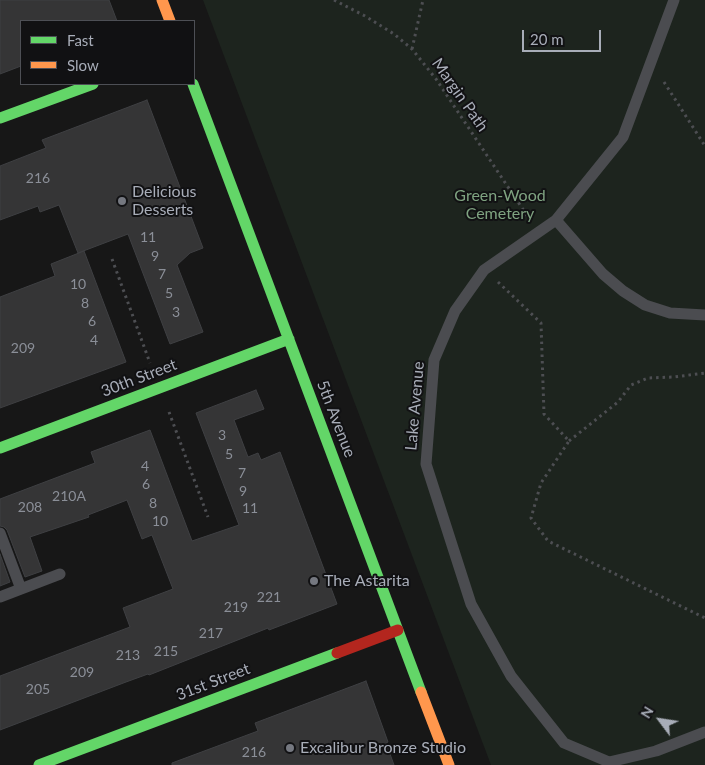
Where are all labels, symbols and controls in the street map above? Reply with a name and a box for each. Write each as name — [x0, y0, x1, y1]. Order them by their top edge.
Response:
legend — [20, 20, 195, 85]
scale bar — [525, 20, 604, 52]
text: 20 m — [530, 30, 564, 48]
text: Fast — [67, 31, 94, 49]
street label: Margin Path — [428, 55, 492, 135]
text: Slow — [67, 56, 99, 74]
house number: 216 — [26, 170, 50, 186]
place label: Delicious Desserts — [132, 182, 197, 220]
park label: Green-Wood Cemetery — [454, 186, 546, 224]
marker: Delicious Desserts — [116, 195, 128, 207]
house number: 11 — [140, 229, 156, 245]
house number: 9 — [151, 248, 159, 264]
house number: 7 — [158, 266, 166, 282]
house number: 10 — [70, 276, 86, 292]
house number: 5 — [165, 285, 173, 301]
house number: 8 — [81, 295, 89, 311]
house number: 3 — [172, 304, 180, 320]
house number: 6 — [88, 313, 96, 329]
house number: 4 — [90, 332, 98, 348]
house number: 209 — [11, 340, 35, 356]
street label: 30th Street — [98, 355, 180, 401]
street label: Lake Avenue — [402, 361, 428, 451]
street label: 5th Avenue — [313, 378, 359, 460]
house number: 3 — [218, 427, 226, 443]
house number: 5 — [225, 446, 233, 462]
house number: 4 — [141, 458, 149, 474]
house number: 7 — [238, 465, 246, 481]
house number: 6 — [142, 476, 150, 492]
house number: 9 — [239, 483, 247, 499]
house number: 210A — [52, 488, 86, 504]
house number: 8 — [149, 495, 157, 511]
house number: 208 — [18, 499, 42, 515]
house number: 11 — [242, 500, 258, 516]
house number: 10 — [152, 513, 168, 529]
place label: The Astarita — [324, 571, 410, 591]
marker: The Astarita — [308, 575, 320, 587]
house number: 221 — [257, 589, 281, 605]
house number: 219 — [224, 599, 248, 615]
house number: 217 — [199, 625, 223, 641]
house number: 215 — [154, 643, 178, 659]
house number: 213 — [116, 647, 140, 663]
street label: 31st Street — [173, 659, 253, 705]
house number: 209 — [70, 664, 94, 680]
house number: 205 — [26, 681, 50, 697]
north arrow — [635, 695, 685, 745]
text: N — [637, 703, 657, 721]
place label: Excalibur Bronze Studio — [300, 738, 466, 758]
marker: Excalibur Bronze Studio — [284, 742, 296, 754]
house number: 216 — [242, 744, 266, 760]

